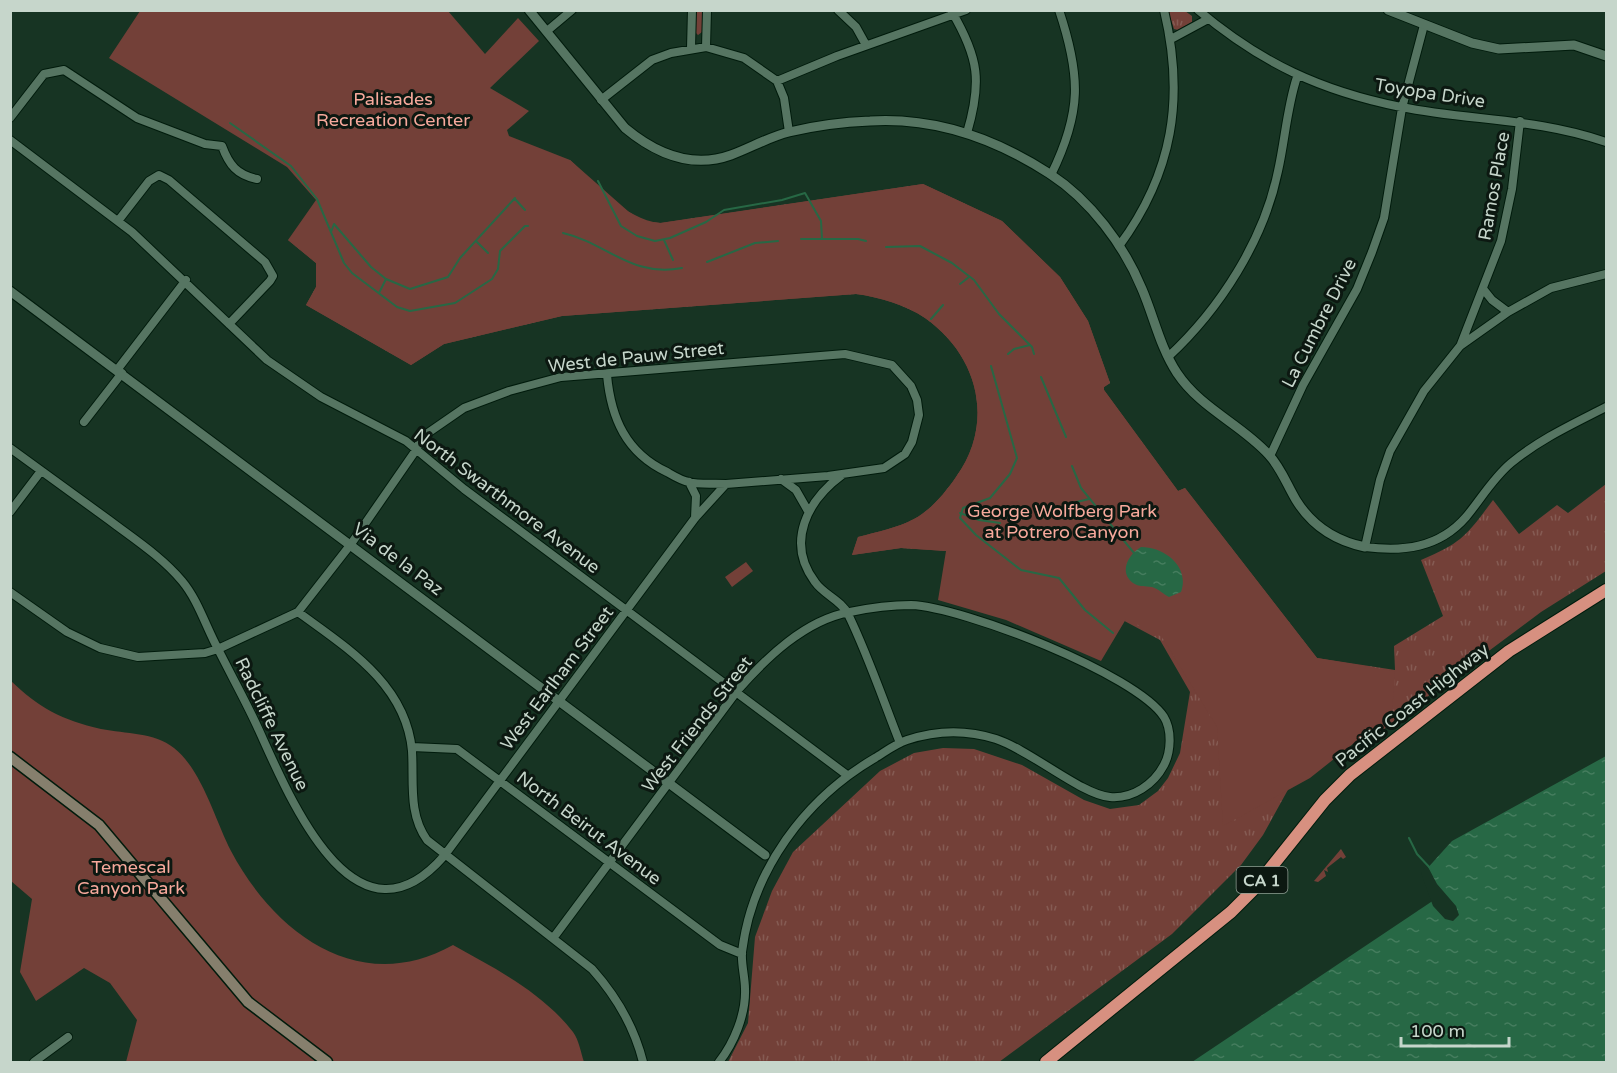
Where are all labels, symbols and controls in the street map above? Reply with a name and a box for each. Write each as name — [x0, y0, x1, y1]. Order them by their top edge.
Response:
street label: Toyopa Drive — [1373, 73, 1487, 113]
park label: Palisades Recreation Center — [316, 88, 470, 131]
street label: Ramos Place — [1474, 130, 1514, 242]
street label: La Cumbre Drive — [1277, 255, 1361, 391]
street label: West de Pauw Street — [547, 337, 725, 377]
street label: North Swarthmore Avenue — [410, 424, 604, 578]
park label: George Wolfberg Park at Potrero Canyon — [967, 500, 1157, 543]
street label: Via de la Paz — [348, 518, 448, 600]
street label: West Earlham Street — [496, 602, 618, 754]
street label: Pacific Coast Highway — [1331, 638, 1493, 772]
street label: West Friends Street — [637, 651, 757, 796]
street label: Radcliffe Avenue — [230, 654, 314, 794]
street label: North Beirut Avenue — [512, 766, 666, 890]
park label: Temescal Canyon Park — [77, 856, 185, 899]
road number: CA 1 — [1236, 867, 1288, 893]
scale bar — [1401, 1010, 1509, 1048]
text: 100 m — [1410, 1020, 1465, 1042]

